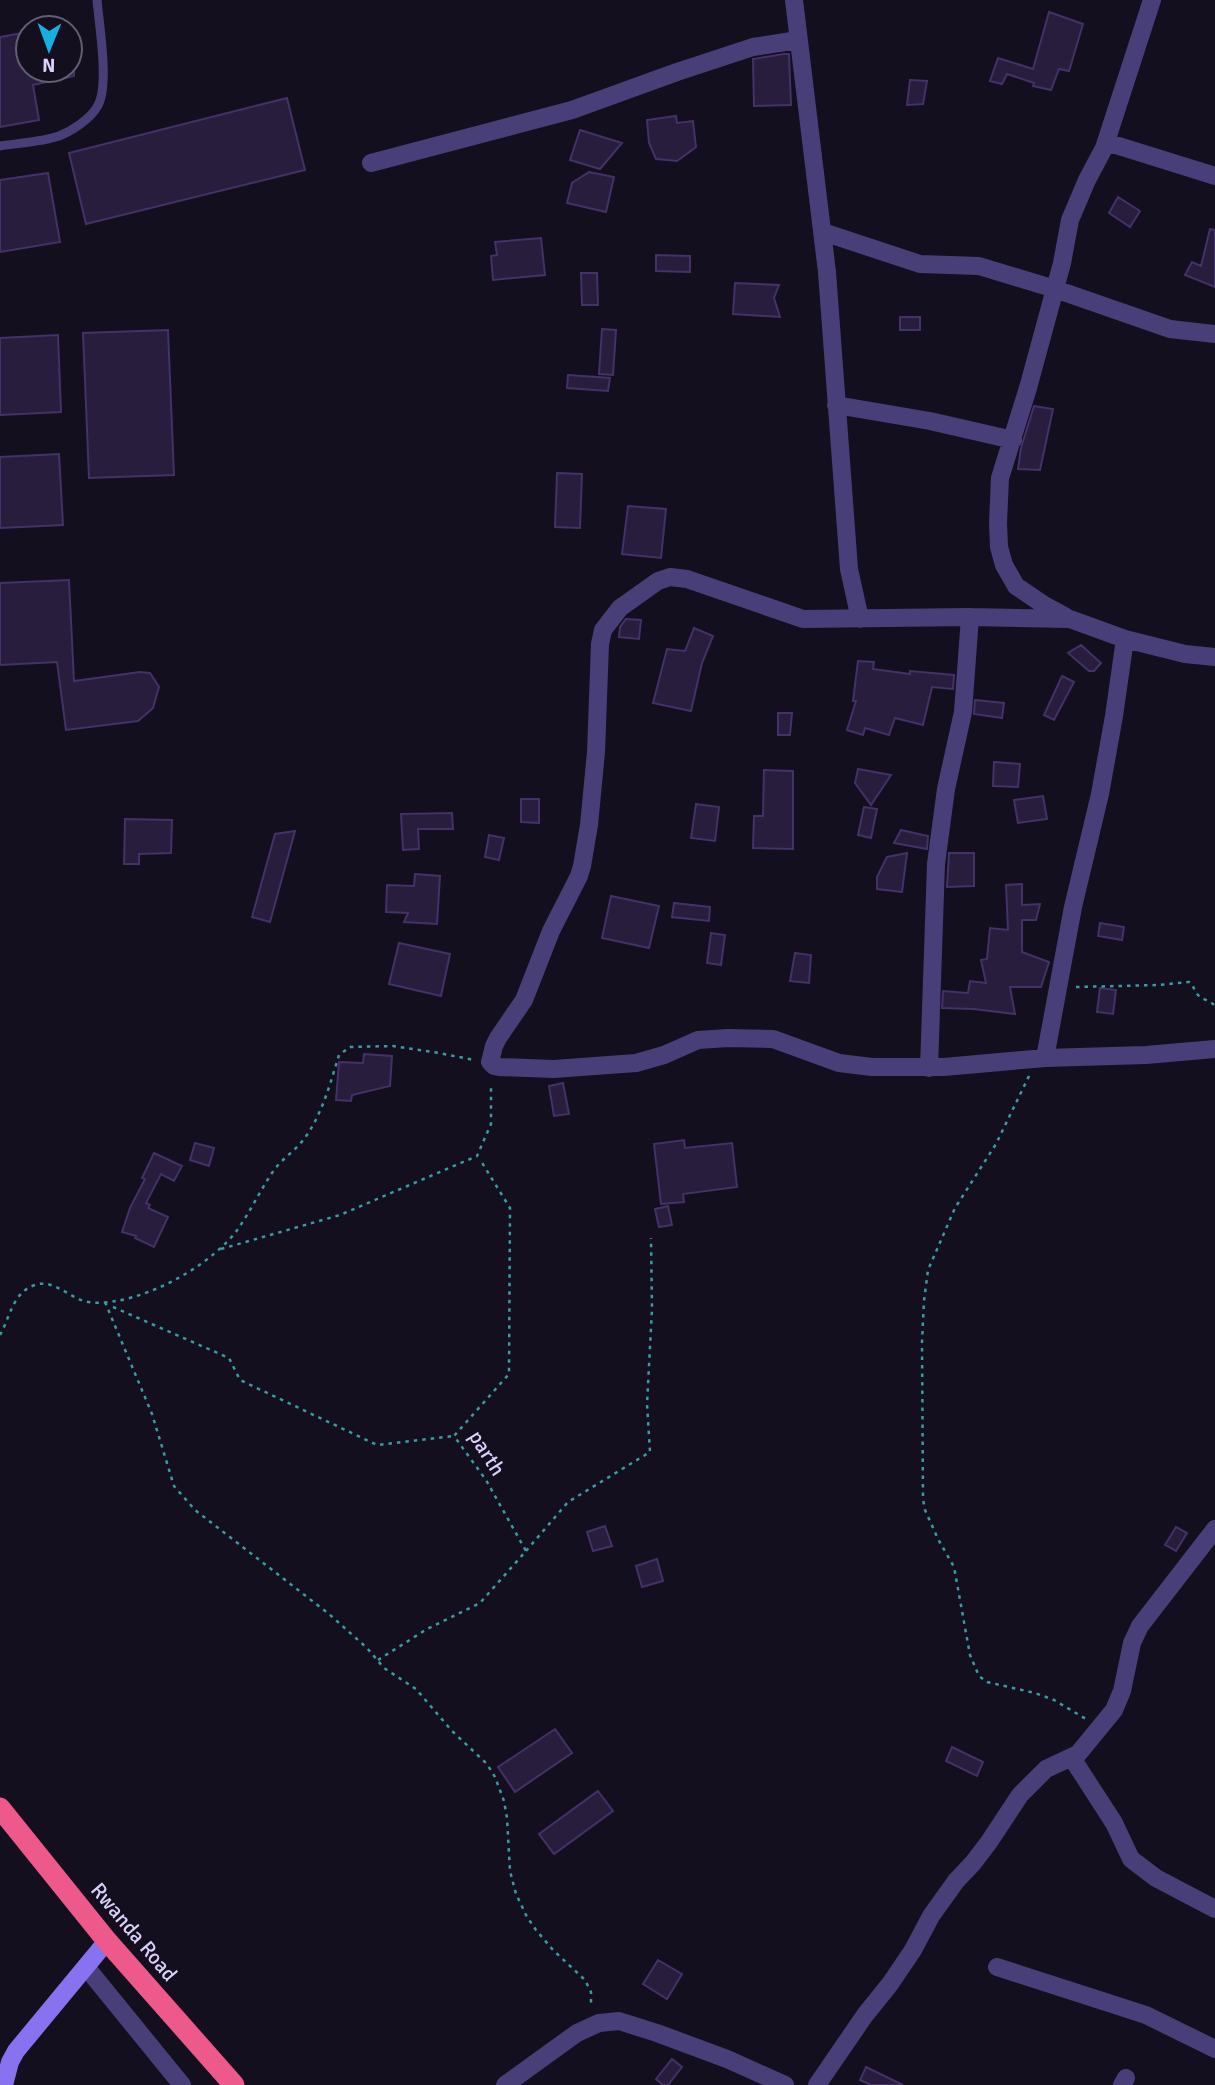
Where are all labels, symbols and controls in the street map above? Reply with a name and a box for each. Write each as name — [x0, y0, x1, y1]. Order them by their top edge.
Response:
north arrow — [14, 14, 84, 84]
text: N — [42, 53, 56, 77]
street label: parth — [463, 1425, 511, 1481]
street label: Rwanda Road — [85, 1877, 183, 1987]

